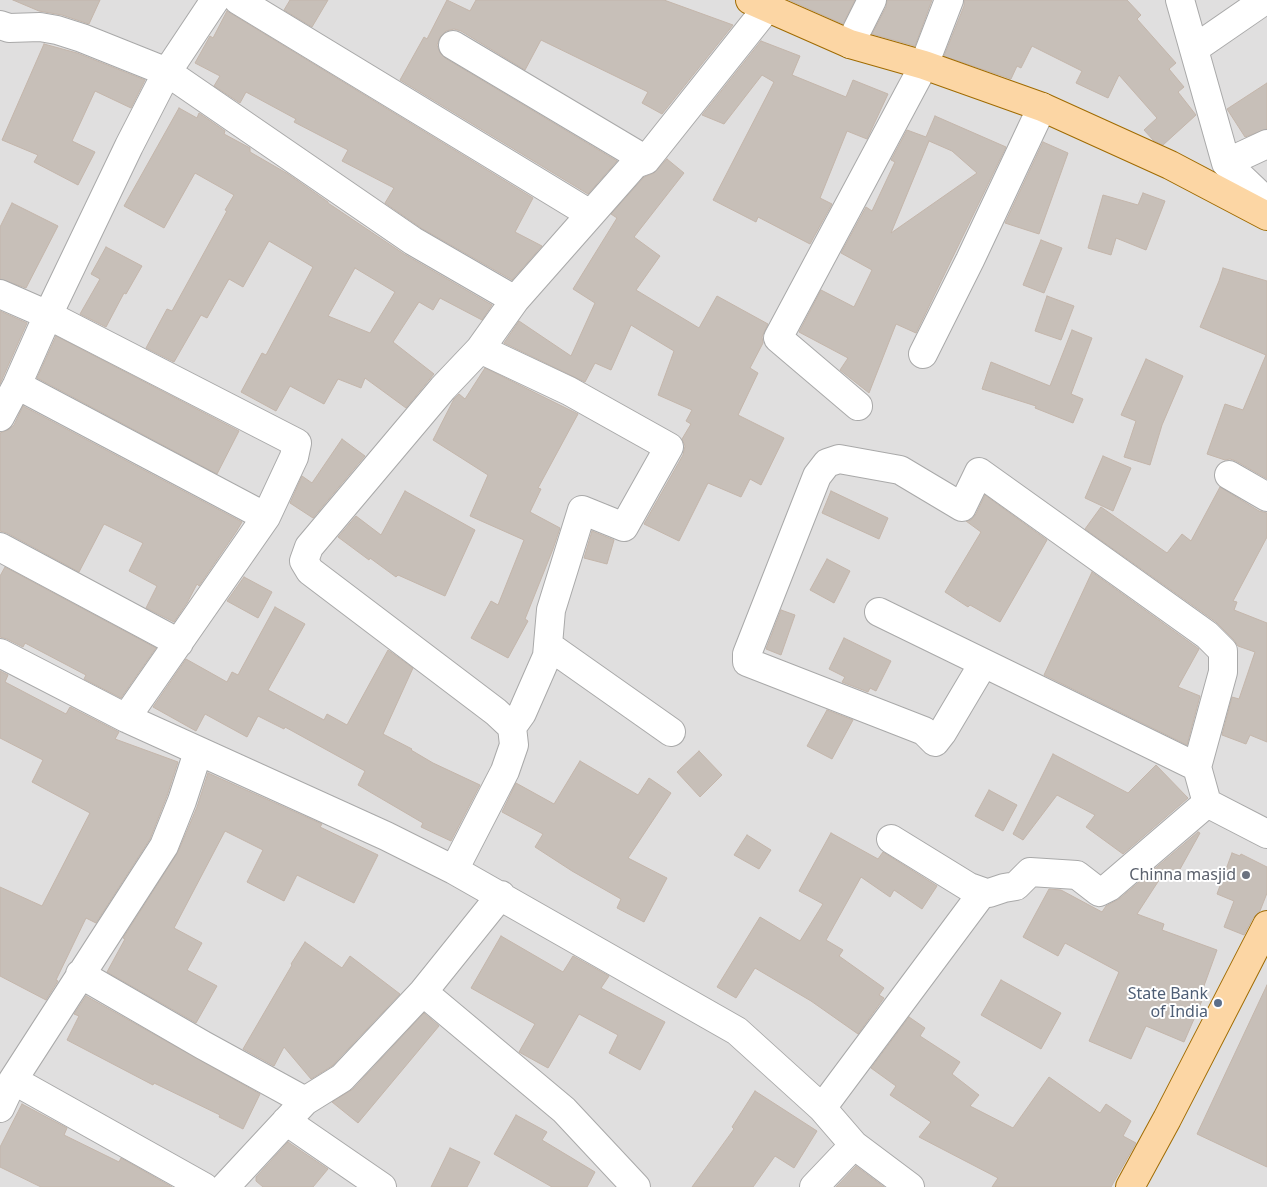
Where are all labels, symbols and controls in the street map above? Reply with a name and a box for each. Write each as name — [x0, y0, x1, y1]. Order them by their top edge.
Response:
place label: Chinna masjid — [1129, 865, 1236, 885]
marker: Chinna masjid — [1240, 869, 1252, 881]
place label: State Bank of India — [1128, 984, 1208, 1022]
marker: State Bank of India — [1212, 997, 1224, 1009]

